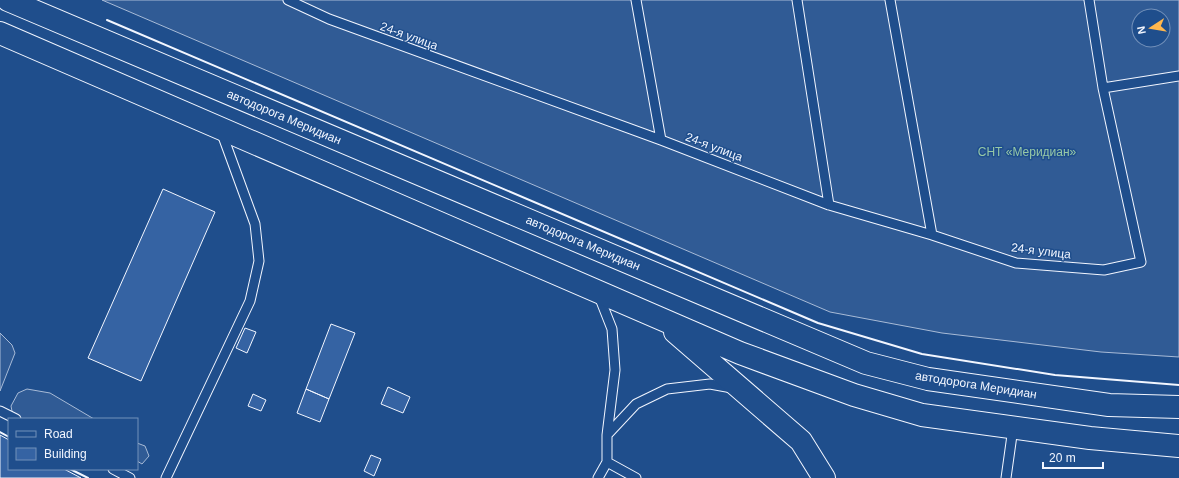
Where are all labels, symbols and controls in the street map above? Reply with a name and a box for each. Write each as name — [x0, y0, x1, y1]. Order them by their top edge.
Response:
north arrow — [1131, 8, 1171, 48]
street label: 24-я улица — [378, 19, 440, 53]
text: N — [1135, 25, 1148, 35]
street label: автодорога Меридиан — [225, 87, 343, 147]
street label: 24-я улица — [683, 130, 745, 164]
park label: СНТ «Меридиан» — [978, 145, 1077, 159]
street label: автодорога Меридиан — [524, 213, 642, 273]
street label: 24-я улица — [1010, 240, 1072, 262]
street label: автодорога Меридиан — [914, 368, 1038, 402]
legend — [8, 418, 138, 470]
text: Road — [44, 427, 73, 441]
scale bar — [1043, 444, 1103, 470]
text: Building — [44, 447, 87, 461]
text: 20 m — [1049, 451, 1076, 465]

